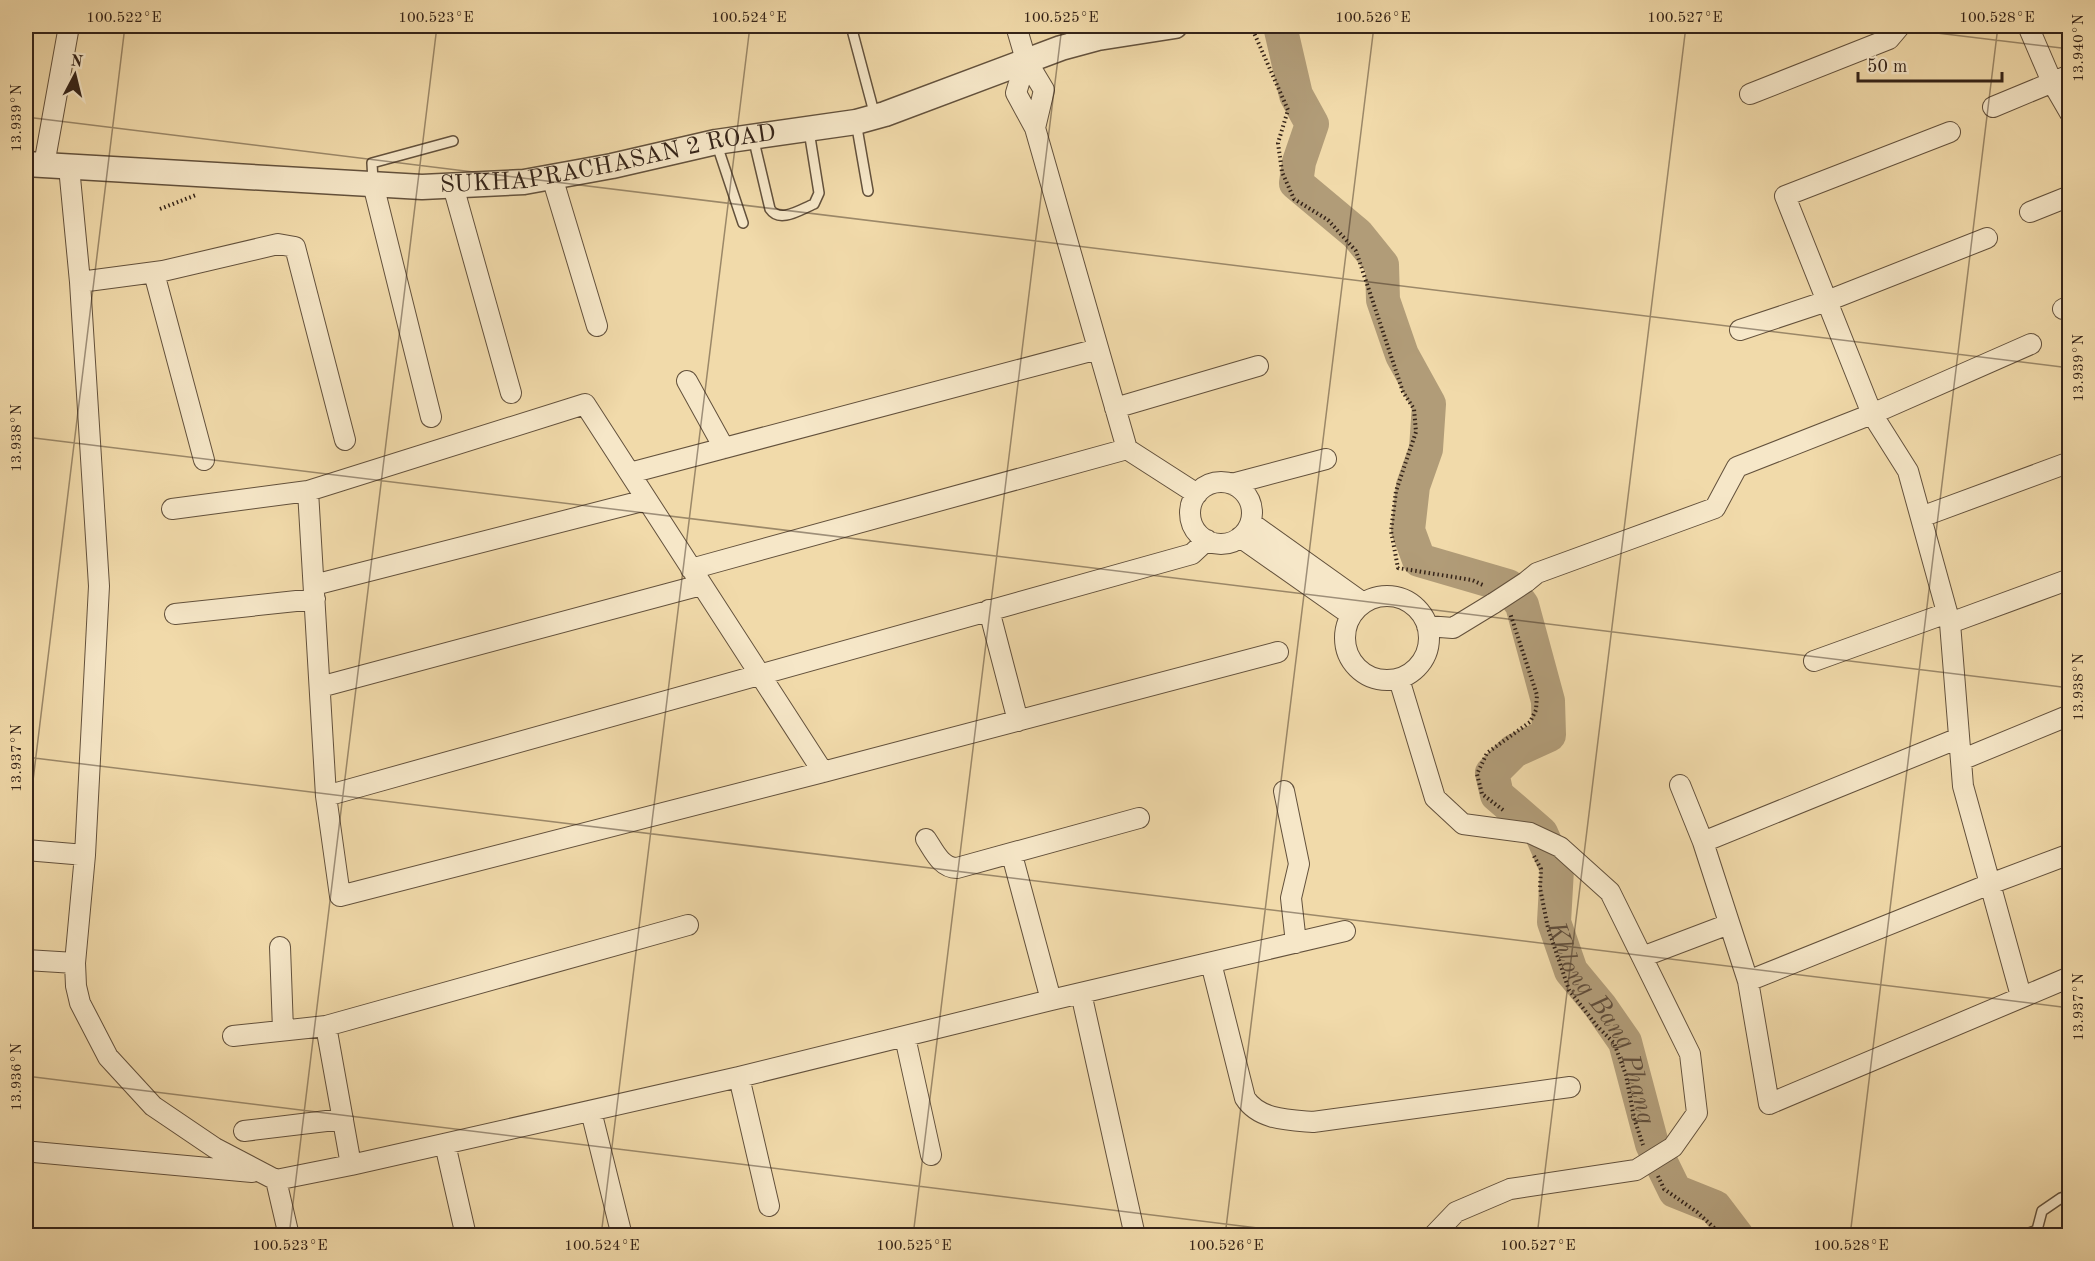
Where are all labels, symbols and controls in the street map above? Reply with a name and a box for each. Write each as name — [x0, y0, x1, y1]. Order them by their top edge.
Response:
text: 100.522°E — [86, 11, 162, 26]
text: 100.523°E — [398, 11, 474, 26]
text: 100.524°E — [711, 11, 787, 26]
text: 100.525°E — [1023, 11, 1099, 26]
text: 100.526°E — [1335, 11, 1411, 26]
text: 100.527°E — [1647, 11, 1723, 26]
text: 100.528°E — [1959, 11, 2035, 26]
text: 13.940°N — [2072, 14, 2087, 82]
north arrow — [45, 45, 105, 105]
scale bar — [1858, 45, 2002, 83]
text: N — [70, 53, 84, 71]
text: 50 m — [1867, 58, 1907, 76]
text: 13.939°N — [10, 84, 25, 152]
street label: SUKHAPRACHASAN 2 ROAD — [439, 122, 777, 198]
text: 13.939°N — [2072, 334, 2087, 402]
text: 13.938°N — [10, 404, 25, 472]
text: 13.938°N — [2072, 653, 2087, 721]
text: 13.937°N — [10, 724, 25, 792]
water label: Khlong Bang Phang — [1542, 917, 1659, 1127]
text: 13.937°N — [2072, 973, 2087, 1041]
text: 13.936°N — [10, 1043, 25, 1111]
text: 100.523°E — [252, 1239, 328, 1254]
text: 100.524°E — [564, 1239, 640, 1254]
text: 100.525°E — [876, 1239, 952, 1254]
text: 100.526°E — [1188, 1239, 1264, 1254]
text: 100.527°E — [1500, 1239, 1576, 1254]
text: 100.528°E — [1813, 1239, 1889, 1254]

